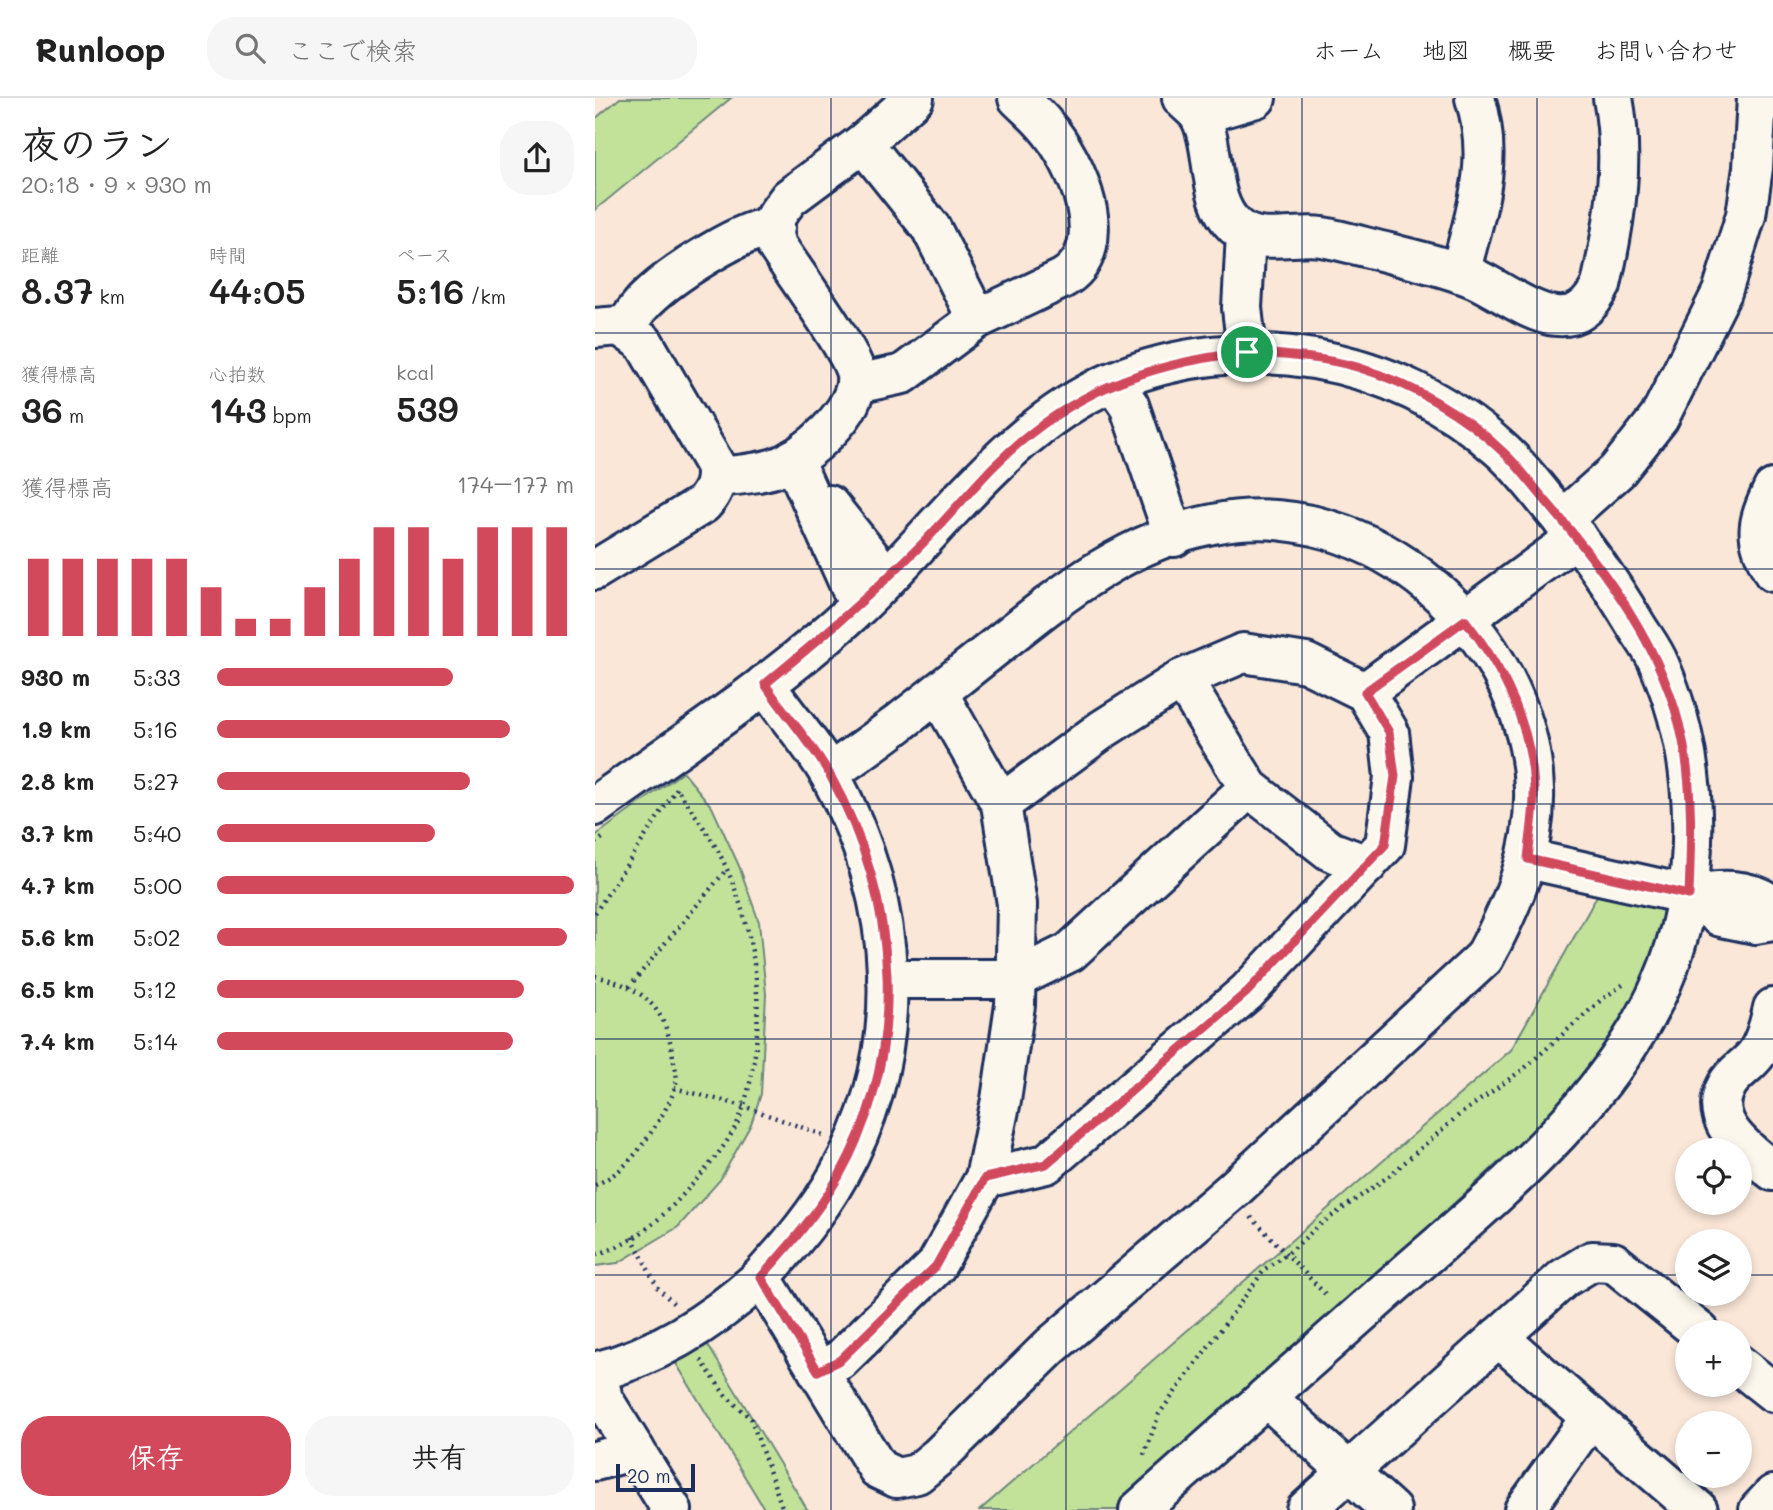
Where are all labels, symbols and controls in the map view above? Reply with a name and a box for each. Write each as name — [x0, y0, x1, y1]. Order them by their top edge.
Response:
search box — [207, 17, 697, 80]
text: Runloop — [35, 27, 165, 70]
icon: search — [231, 29, 269, 67]
text: ここで検索 — [287, 33, 417, 67]
text: ホーム — [1313, 34, 1384, 65]
text: 地図 — [1422, 34, 1470, 65]
text: 概要 — [1508, 34, 1556, 65]
text: お問い合わせ — [1594, 34, 1738, 65]
text: 夜のラン — [21, 118, 173, 168]
button: share — [500, 121, 574, 195]
text: 20:18 · 9 × 930 m — [21, 169, 212, 199]
text: 距離 — [21, 242, 59, 267]
text: 時間 — [209, 242, 247, 267]
text: ペース — [396, 242, 452, 267]
text: 8.37 — [21, 267, 94, 313]
text: 44:05 — [209, 267, 306, 313]
text: 5:16 — [396, 267, 465, 313]
text: km — [94, 284, 125, 309]
text: /km — [465, 284, 506, 309]
pin — [1217, 322, 1277, 382]
icon: arrive — [1228, 333, 1266, 371]
text: kcal — [396, 360, 434, 385]
text: 獲得標高 — [21, 361, 97, 386]
text: 心拍数 — [209, 361, 266, 386]
text: 539 — [396, 385, 459, 431]
text: 36 — [21, 386, 63, 432]
text: 143 — [209, 386, 267, 432]
text: m — [63, 403, 84, 428]
text: bpm — [267, 403, 312, 428]
text: 174–177 m — [457, 469, 574, 499]
text: 獲得標高 — [21, 472, 113, 502]
text: 930 m — [21, 662, 90, 692]
text: 5:33 — [133, 662, 181, 692]
text: 1.9 km — [21, 714, 91, 744]
text: 5:16 — [133, 714, 178, 744]
text: 2.8 km — [21, 766, 94, 796]
text: 5:27 — [133, 766, 179, 796]
text: 3.7 km — [21, 818, 94, 848]
text: 5:40 — [133, 818, 181, 848]
text: 4.7 km — [21, 870, 94, 900]
text: 5:00 — [133, 870, 182, 900]
text: 5.6 km — [21, 922, 94, 952]
text: 5:02 — [133, 922, 181, 952]
text: 6.5 km — [21, 974, 94, 1004]
text: 5:12 — [133, 974, 177, 1004]
text: 7.4 km — [21, 1026, 94, 1056]
text: 5:14 — [133, 1026, 177, 1056]
map controls — [1675, 1138, 1752, 1488]
button: locate — [1675, 1138, 1752, 1215]
button: layers — [1675, 1229, 1752, 1306]
button: + — [1675, 1320, 1752, 1397]
button: − — [1675, 1411, 1752, 1488]
button: 保存 — [21, 1416, 291, 1496]
button: 共有 — [305, 1416, 574, 1496]
scale bar — [616, 1461, 695, 1493]
text: 20 m — [627, 1463, 671, 1488]

